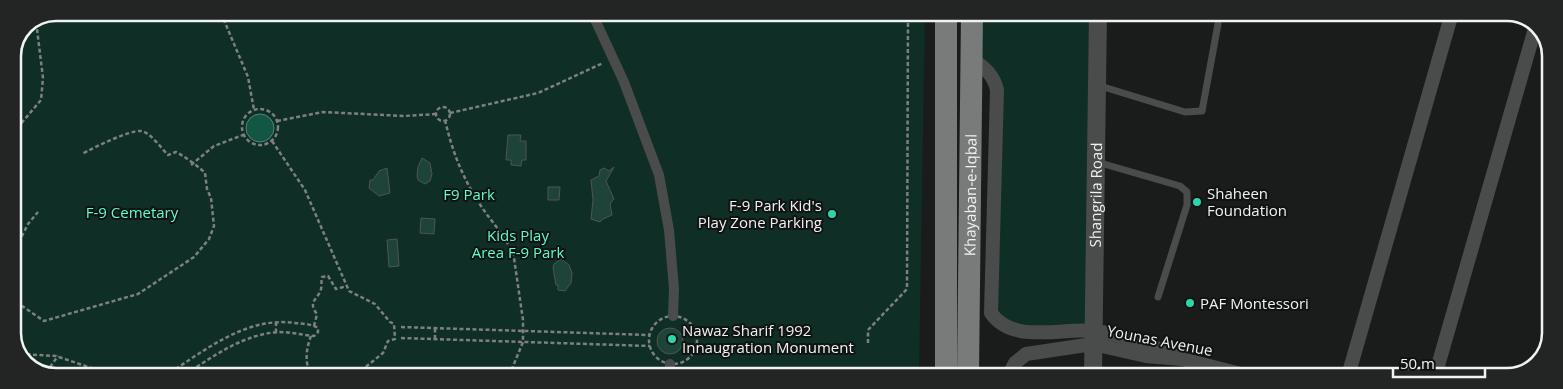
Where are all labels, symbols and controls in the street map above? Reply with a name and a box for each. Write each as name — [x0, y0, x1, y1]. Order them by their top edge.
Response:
street label: Khayaban-e-Iqbal — [959, 134, 981, 256]
street label: Shangrila Road — [1085, 142, 1106, 248]
place label: Shaheen Foundation — [1207, 183, 1287, 220]
park label: F9 Park — [443, 184, 495, 204]
place label: F-9 Park Kid's Play Zone Parking — [698, 195, 822, 232]
marker: Shaheen Foundation — [1191, 196, 1203, 208]
park label: F-9 Cemetary — [86, 202, 179, 222]
marker: F-9 Park Kid's Play Zone Parking — [826, 208, 838, 220]
park label: Kids Play Area F-9 Park — [472, 225, 564, 262]
place label: PAF Montessori — [1200, 293, 1309, 313]
marker: PAF Montessori — [1184, 297, 1196, 309]
place label: Nawaz Sharif 1992 Innaugration Monument — [682, 320, 854, 357]
street label: Younas Avenue — [1105, 320, 1215, 360]
marker: Nawaz Sharif 1992 Innaugration Monument — [666, 333, 678, 345]
scale bar — [1393, 346, 1486, 378]
text: 50 m — [1400, 353, 1435, 373]

